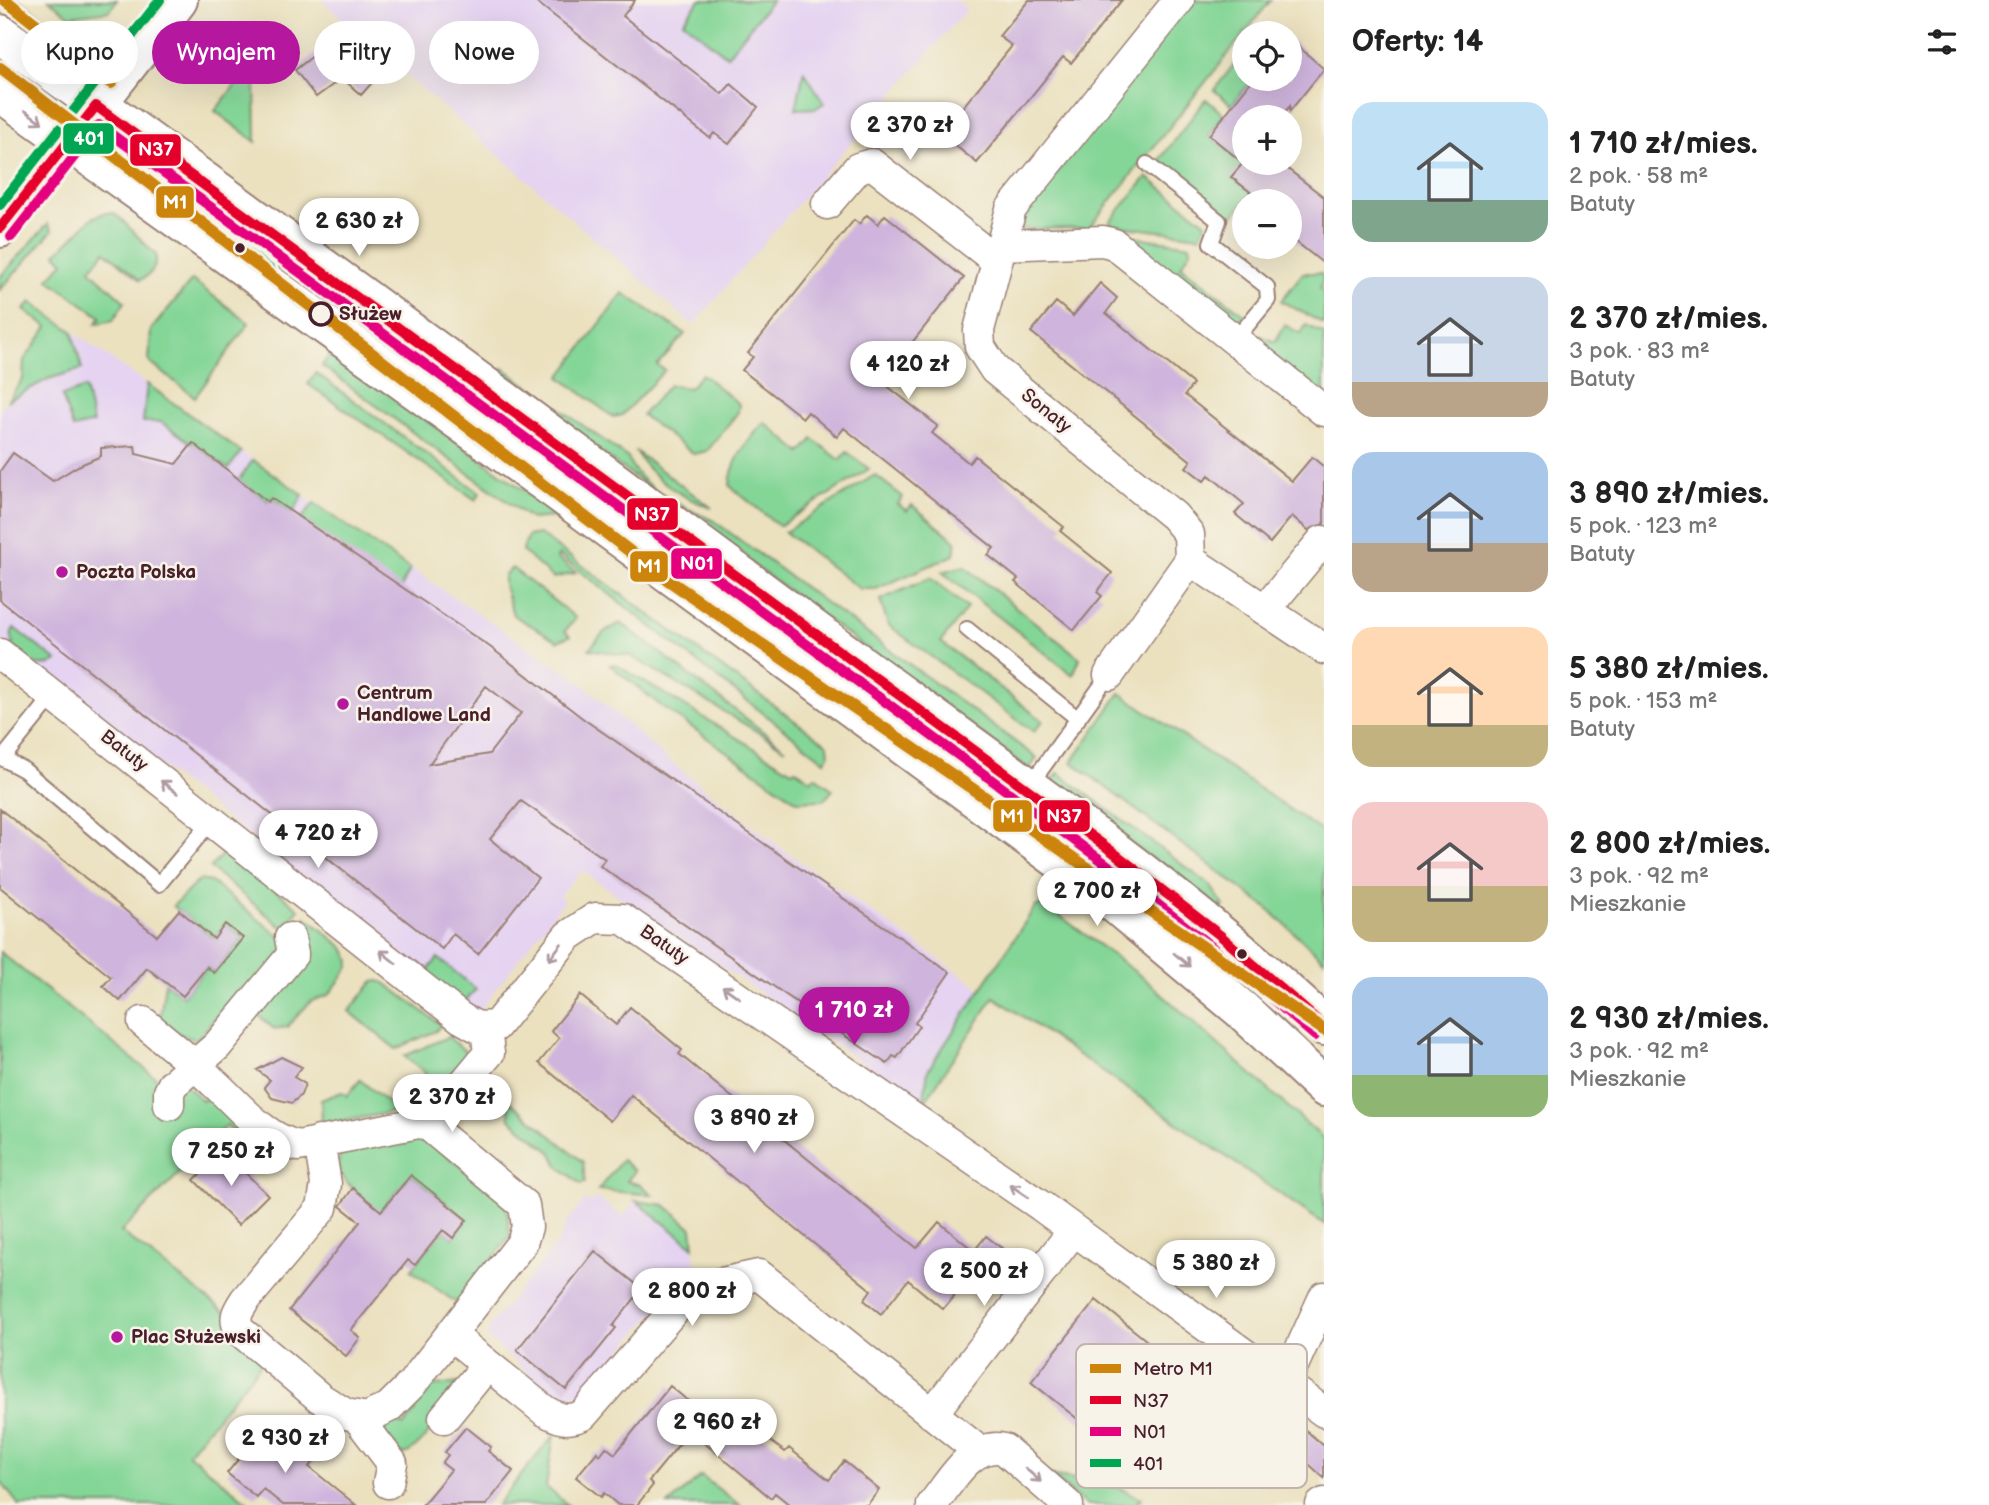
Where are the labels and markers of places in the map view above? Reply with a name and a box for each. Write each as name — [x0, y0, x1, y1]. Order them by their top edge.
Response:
pin: 2 370 zł — [838, 102, 982, 162]
pin: 2 630 zł — [287, 198, 431, 258]
unlabelled marker — [233, 241, 247, 255]
marker: Służew — [309, 302, 333, 326]
place label: Służew — [339, 303, 402, 326]
pin: 4 120 zł — [836, 342, 980, 401]
place label: Poczta Polska — [76, 561, 196, 584]
marker: Poczta Polska — [54, 564, 70, 580]
place label: Centrum Handlowe Land — [357, 682, 491, 727]
marker: Centrum Handlowe Land — [335, 696, 351, 712]
pin: 4 720 zł — [246, 810, 390, 870]
pin: 2 700 zł — [1025, 869, 1169, 928]
unlabelled marker — [1235, 947, 1249, 961]
pin: 1 710 zł — [782, 988, 926, 1047]
pin: 2 370 zł — [380, 1074, 524, 1134]
pin: 3 890 zł — [682, 1096, 826, 1155]
pin: 7 250 zł — [159, 1128, 303, 1188]
pin: 5 380 zł — [1144, 1240, 1288, 1300]
pin: 2 500 zł — [912, 1248, 1056, 1308]
pin: 2 800 zł — [620, 1268, 764, 1328]
place label: Plac Służewski — [131, 1326, 261, 1349]
marker: Plac Służewski — [109, 1329, 125, 1345]
pin: 2 960 zł — [645, 1400, 789, 1459]
pin: 2 930 zł — [213, 1416, 357, 1475]

